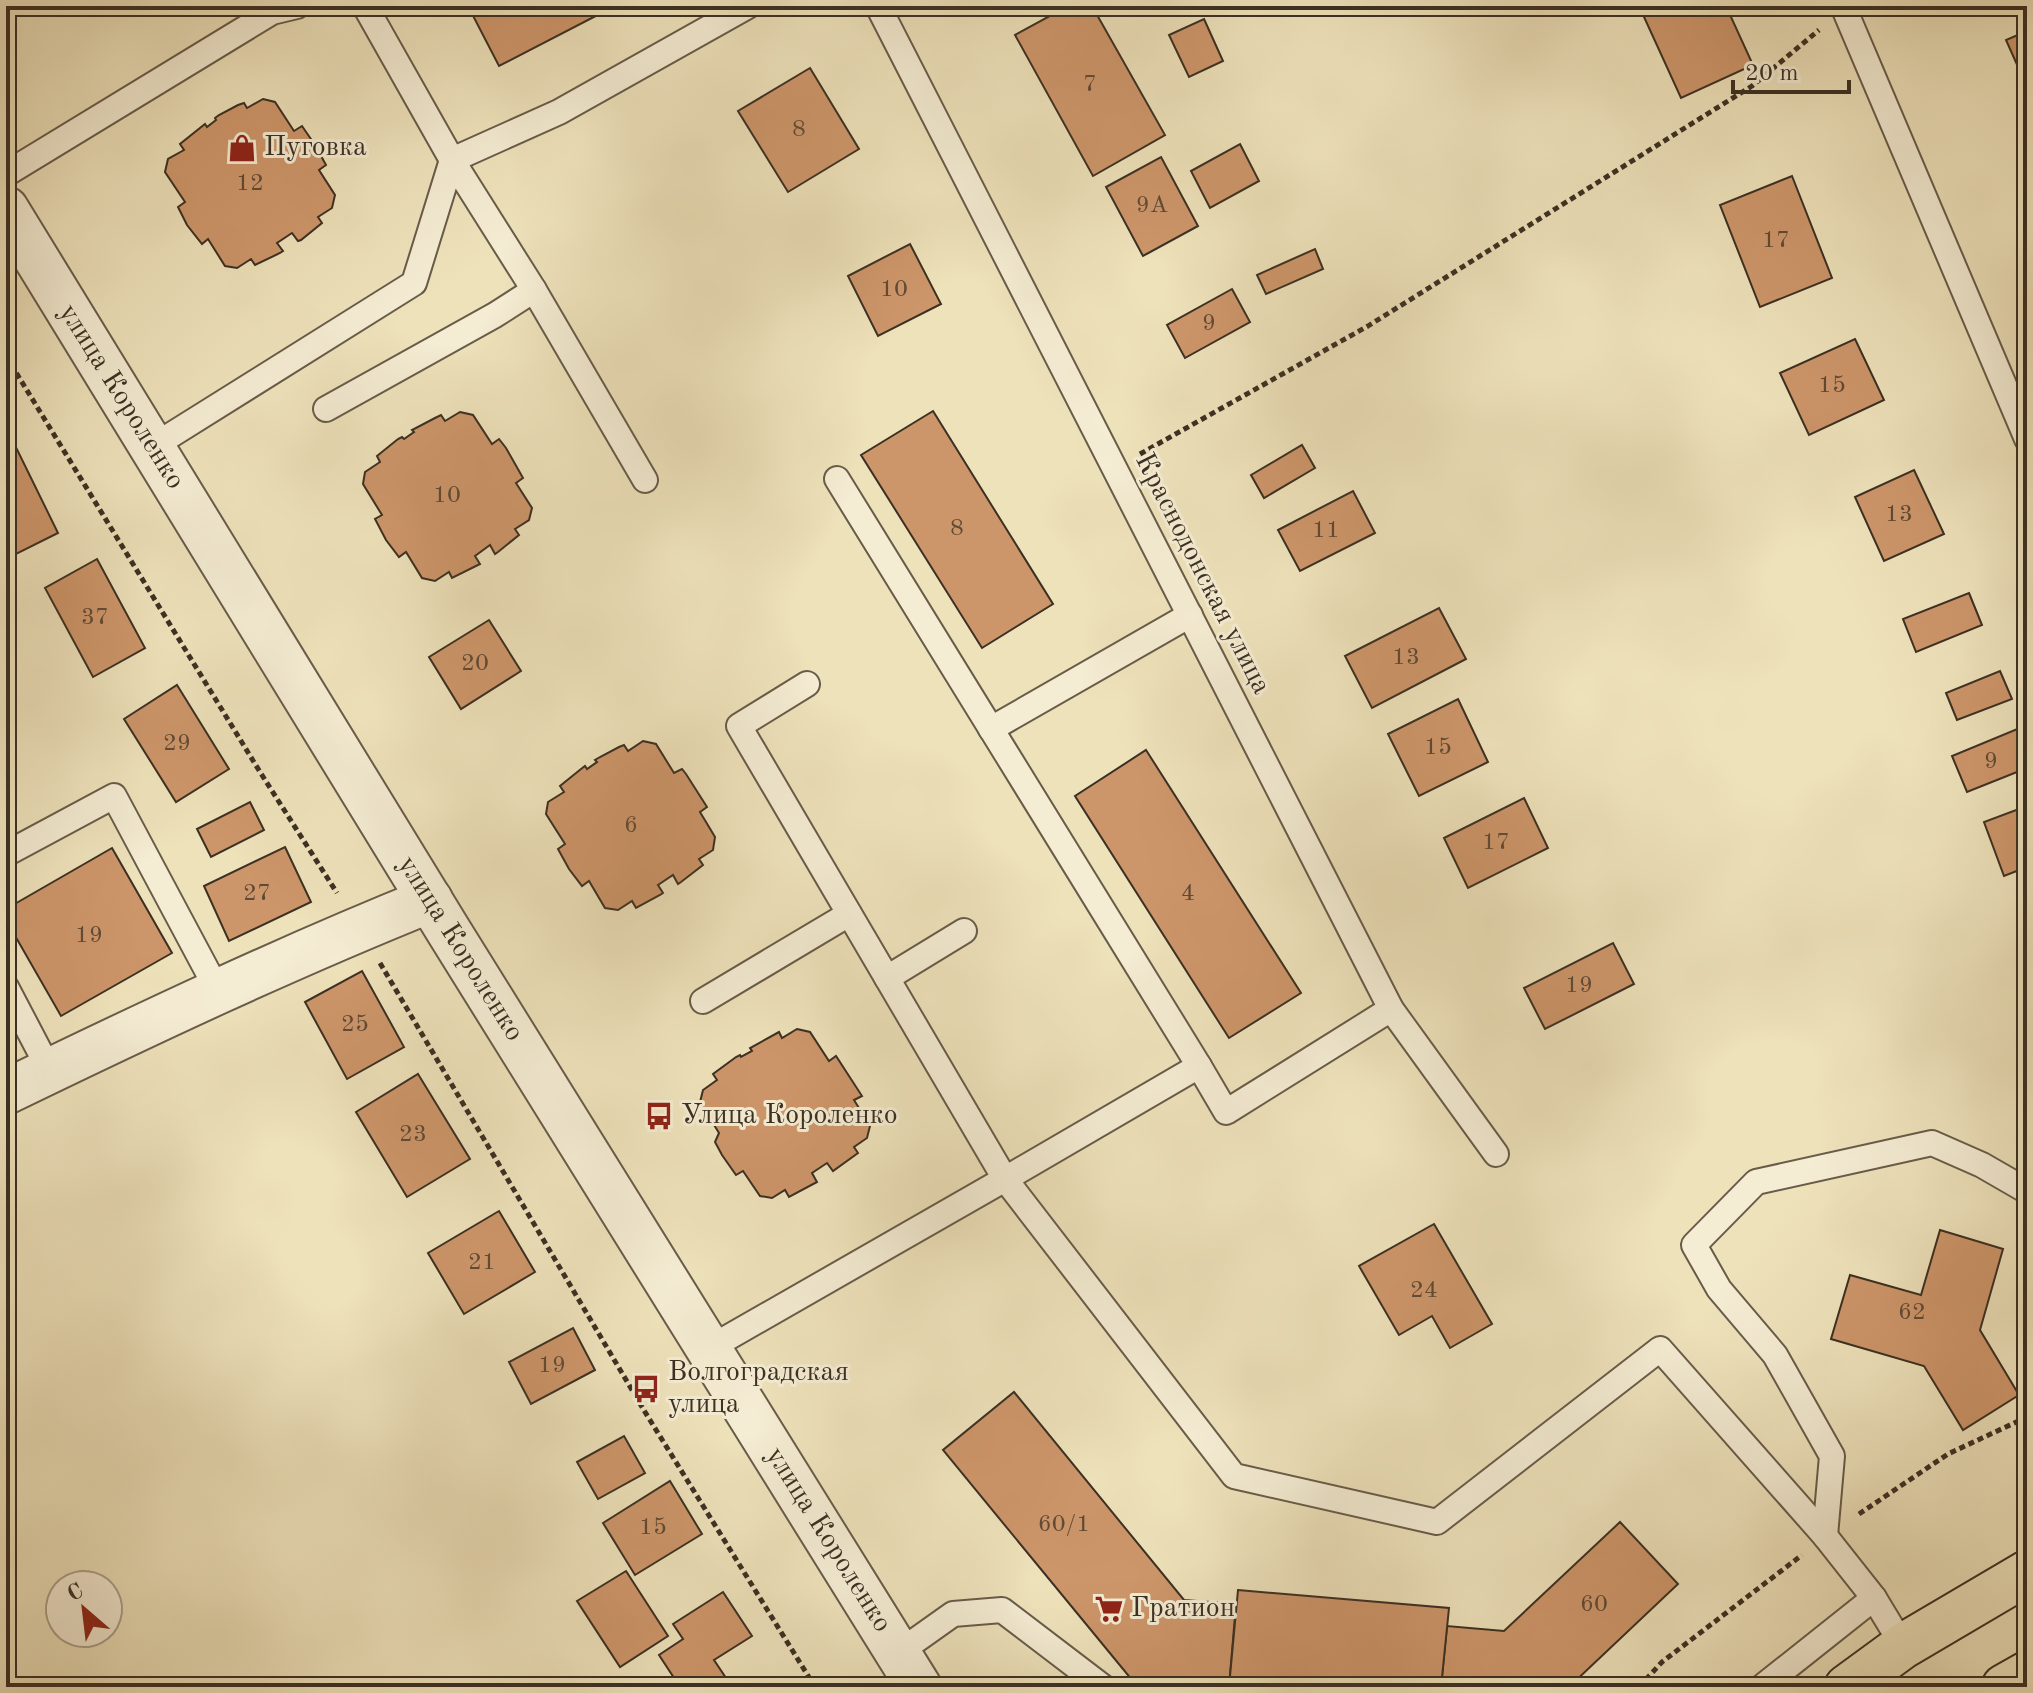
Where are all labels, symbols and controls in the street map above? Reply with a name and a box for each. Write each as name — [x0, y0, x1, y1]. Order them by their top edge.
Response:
scale bar — [1733, 44, 1849, 94]
text: 20 m — [1745, 62, 1799, 86]
house number: 7 — [1083, 73, 1097, 97]
house number: 8 — [792, 118, 806, 142]
shop icon: Пуговка — [227, 133, 257, 163]
place label: Пуговка — [264, 134, 367, 162]
house number: 12 — [236, 172, 264, 196]
house number: 9А — [1136, 194, 1168, 218]
house number: 17 — [1762, 229, 1790, 253]
house number: 10 — [880, 278, 908, 302]
street label: улица Короленко — [53, 300, 189, 494]
house number: 9 — [1202, 312, 1216, 336]
house number: 15 — [1818, 374, 1846, 398]
street label: Краснодонская улица — [1129, 449, 1275, 699]
house number: 10 — [433, 484, 461, 508]
house number: 13 — [1885, 503, 1913, 527]
house number: 8 — [950, 517, 964, 541]
house number: 11 — [1312, 519, 1340, 543]
house number: 37 — [81, 606, 109, 630]
house number: 13 — [1392, 646, 1420, 670]
house number: 20 — [461, 652, 489, 676]
house number: 29 — [163, 732, 191, 756]
house number: 15 — [1424, 736, 1452, 760]
house number: 9 — [1984, 750, 1998, 774]
house number: 6 — [624, 814, 638, 838]
house number: 17 — [1482, 831, 1510, 855]
street label: улица Короленко — [392, 852, 528, 1046]
house number: 27 — [243, 882, 271, 906]
house number: 4 — [1181, 882, 1195, 906]
house number: 19 — [75, 924, 103, 948]
house number: 19 — [1565, 974, 1593, 998]
house number: 25 — [341, 1013, 369, 1037]
bus stop icon: Улица Короленко — [644, 1101, 674, 1131]
place label: Улица Короленко — [681, 1102, 898, 1130]
house number: 23 — [399, 1123, 427, 1147]
house number: 21 — [468, 1251, 496, 1275]
house number: 24 — [1410, 1279, 1438, 1303]
house number: 62 — [1898, 1301, 1926, 1325]
house number: 19 — [538, 1354, 566, 1378]
place label: Волгоградская улица — [668, 1359, 849, 1419]
bus stop icon: Волгоградская улица — [631, 1374, 661, 1404]
street label: улица Короленко — [760, 1443, 896, 1637]
house number: 60/1 — [1038, 1513, 1090, 1537]
house number: 15 — [639, 1516, 667, 1540]
north arrow — [44, 1569, 124, 1649]
text: С — [64, 1580, 87, 1606]
house number: 60 — [1580, 1593, 1608, 1617]
supermarket icon: Гратион — [1094, 1594, 1124, 1624]
place label: Гратион — [1131, 1595, 1235, 1623]

